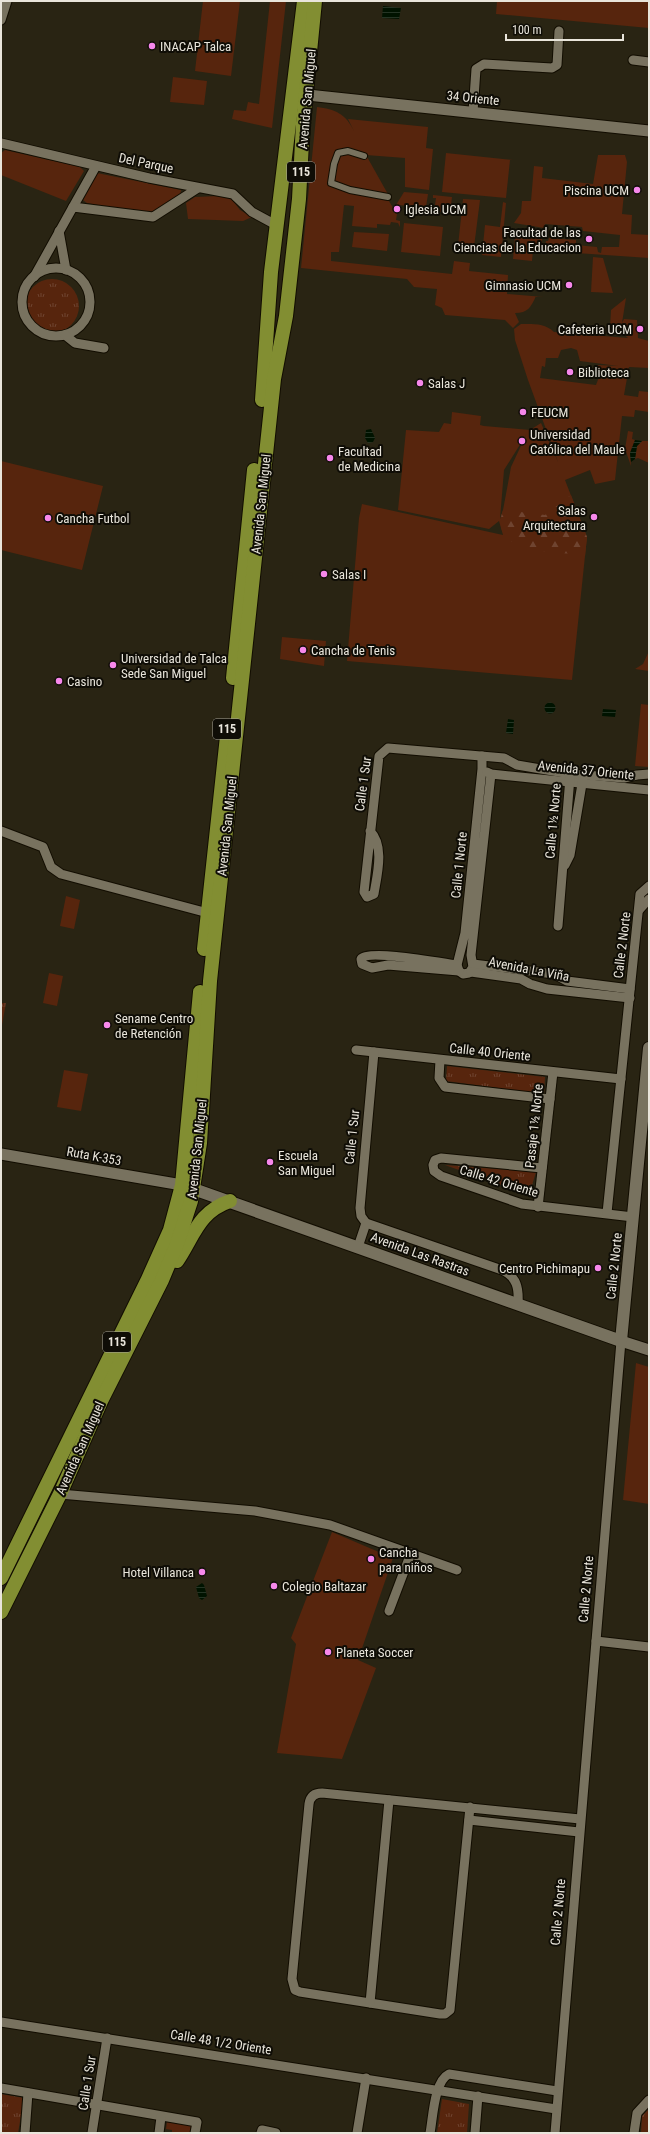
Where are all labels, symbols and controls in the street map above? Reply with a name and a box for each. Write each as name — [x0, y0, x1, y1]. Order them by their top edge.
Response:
scale bar — [506, 16, 623, 42]
text: 100 m — [512, 23, 542, 37]
place label: INACAP Talca — [160, 39, 231, 54]
marker: INACAP Talca — [147, 41, 157, 51]
street label: Avenida San Miguel — [295, 48, 319, 150]
street label: 34 Oriente — [446, 88, 500, 108]
street label: Del Parque — [117, 150, 175, 176]
road number: 115 — [287, 162, 315, 182]
place label: Piscina UCM — [564, 183, 629, 198]
marker: Piscina UCM — [632, 185, 642, 195]
place label: Iglesia UCM — [405, 202, 466, 217]
marker: Iglesia UCM — [392, 204, 402, 214]
place label: Facultad de las Ciencias de la Educacion — [453, 225, 581, 255]
marker: Facultad de las Ciencias de la Educacion — [584, 234, 594, 244]
place label: Gimnasio UCM — [485, 278, 561, 293]
marker: Gimnasio UCM — [564, 280, 574, 290]
place label: Cafeteria UCM — [558, 322, 632, 337]
marker: Cafeteria UCM — [635, 324, 645, 334]
place label: Biblioteca — [578, 365, 629, 380]
marker: Biblioteca — [565, 367, 575, 377]
place label: Salas J — [428, 376, 465, 391]
marker: Salas J — [415, 378, 425, 388]
place label: FEUCM — [531, 405, 568, 420]
marker: FEUCM — [518, 407, 528, 417]
place label: Universidad Católica del Maule — [530, 427, 625, 457]
marker: Universidad Católica del Maule — [517, 436, 527, 446]
place label: Facultad de Medicina — [338, 444, 400, 474]
street label: Avenida San Miguel — [248, 453, 274, 555]
marker: Facultad de Medicina — [325, 453, 335, 463]
place label: Salas Arquitectura — [523, 503, 586, 533]
place label: Cancha Futbol — [56, 511, 130, 526]
marker: Salas Arquitectura — [589, 512, 599, 522]
marker: Cancha Futbol — [43, 513, 53, 523]
place label: Salas I — [332, 567, 366, 582]
marker: Salas I — [319, 569, 329, 579]
place label: Cancha de Tenis — [311, 643, 395, 658]
marker: Cancha de Tenis — [298, 645, 308, 655]
place label: Universidad de Talca Sede San Miguel — [121, 651, 227, 681]
marker: Universidad de Talca Sede San Miguel — [108, 660, 118, 670]
place label: Casino — [67, 674, 102, 689]
marker: Casino — [54, 676, 64, 686]
road number: 115 — [213, 719, 241, 739]
street label: Calle 1 Sur — [352, 756, 374, 812]
street label: Avenida 37 Oriente — [537, 757, 635, 783]
street label: Avenida San Miguel — [214, 775, 240, 877]
street label: Calle 1½ Norte — [542, 783, 564, 859]
street label: Calle 1 Norte — [448, 831, 470, 899]
street label: Calle 2 Norte — [610, 911, 634, 979]
street label: Avenida La Viña — [487, 954, 571, 984]
place label: Sename Centro de Retención — [115, 1011, 193, 1041]
marker: Sename Centro de Retención — [102, 1020, 112, 1030]
street label: Calle 40 Oriente — [449, 1040, 531, 1064]
street label: Pasaje 1½ Norte — [522, 1083, 546, 1169]
street label: Avenida San Miguel — [184, 1098, 210, 1200]
street label: Calle 1 Sur — [342, 1109, 362, 1165]
street label: Ruta K-353 — [65, 1144, 123, 1168]
place label: Escuela San Miguel — [278, 1148, 335, 1178]
marker: Escuela San Miguel — [265, 1157, 275, 1167]
street label: Calle 42 Oriente — [458, 1162, 540, 1200]
street label: Avenida Las Rastras — [369, 1229, 471, 1279]
street label: Calle 2 Norte — [603, 1232, 625, 1300]
place label: Centro Pichimapu — [499, 1261, 590, 1276]
marker: Centro Pichimapu — [593, 1263, 603, 1273]
road number: 115 — [103, 1332, 131, 1352]
street label: Avenida San Miguel — [53, 1399, 107, 1497]
place label: Cancha para niños — [379, 1545, 433, 1575]
marker: Cancha para niños — [366, 1554, 376, 1564]
street label: Calle 2 Norte — [576, 1555, 596, 1623]
place label: Hotel Villanca — [123, 1565, 194, 1580]
marker: Hotel Villanca — [197, 1567, 207, 1577]
place label: Colegio Baltazar — [282, 1579, 366, 1594]
marker: Colegio Baltazar — [269, 1581, 279, 1591]
place label: Planeta Soccer — [336, 1645, 413, 1660]
marker: Planeta Soccer — [323, 1647, 333, 1657]
street label: Calle 2 Norte — [548, 1878, 568, 1946]
street label: Calle 48 1/2 Oriente — [169, 2027, 273, 2057]
street label: Calle 1 Sur — [75, 2055, 99, 2111]

